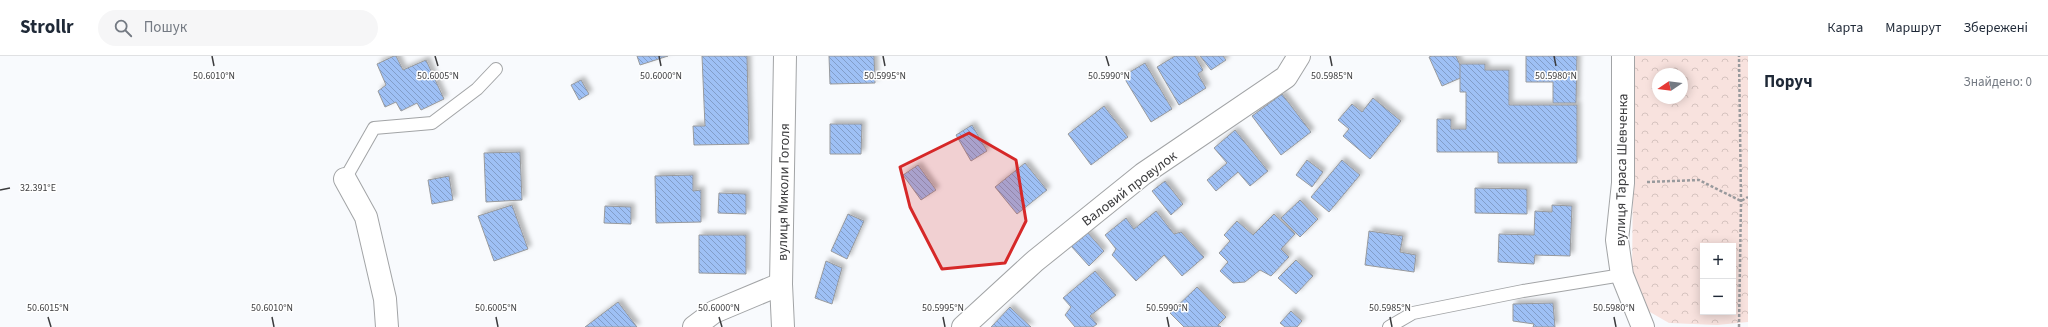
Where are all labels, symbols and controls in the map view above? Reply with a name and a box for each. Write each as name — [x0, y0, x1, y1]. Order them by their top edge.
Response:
search box — [98, 10, 378, 46]
text: Strollr — [20, 14, 74, 41]
icon: search — [112, 17, 134, 39]
text: Пошук — [144, 17, 187, 38]
text: Карта — [1827, 18, 1863, 38]
text: Маршрут — [1885, 18, 1941, 38]
text: Збережені — [1963, 18, 2028, 38]
north arrow — [1652, 68, 1688, 104]
text: 50.6010°N — [193, 69, 235, 83]
text: 50.6005°N — [417, 69, 459, 83]
text: 50.6000°N — [640, 69, 682, 83]
text: 50.5995°N — [864, 69, 906, 83]
text: 50.5990°N — [1088, 69, 1130, 83]
text: 50.5985°N — [1311, 69, 1353, 83]
text: 50.5980°N — [1535, 69, 1577, 83]
text: Поруч — [1764, 70, 1813, 94]
text: Знайдено: 0 — [1964, 73, 2032, 91]
street label: вулиця Тараса Шевченка — [1611, 93, 1633, 247]
street label: вулиця Миколи Гоголя — [773, 123, 795, 261]
street label: Валовий провулок — [1078, 146, 1181, 231]
text: 32.391°E — [20, 181, 56, 195]
map controls — [1700, 243, 1736, 315]
button: + — [1700, 243, 1736, 279]
button: − — [1700, 279, 1736, 315]
text: 50.6015°N — [27, 301, 69, 315]
text: 50.6010°N — [251, 301, 293, 315]
text: 50.6005°N — [475, 301, 517, 315]
text: 50.6000°N — [698, 301, 740, 315]
text: 50.5995°N — [922, 301, 964, 315]
text: 50.5990°N — [1146, 301, 1188, 315]
text: 50.5985°N — [1369, 301, 1411, 315]
text: 50.5980°N — [1593, 301, 1635, 315]

